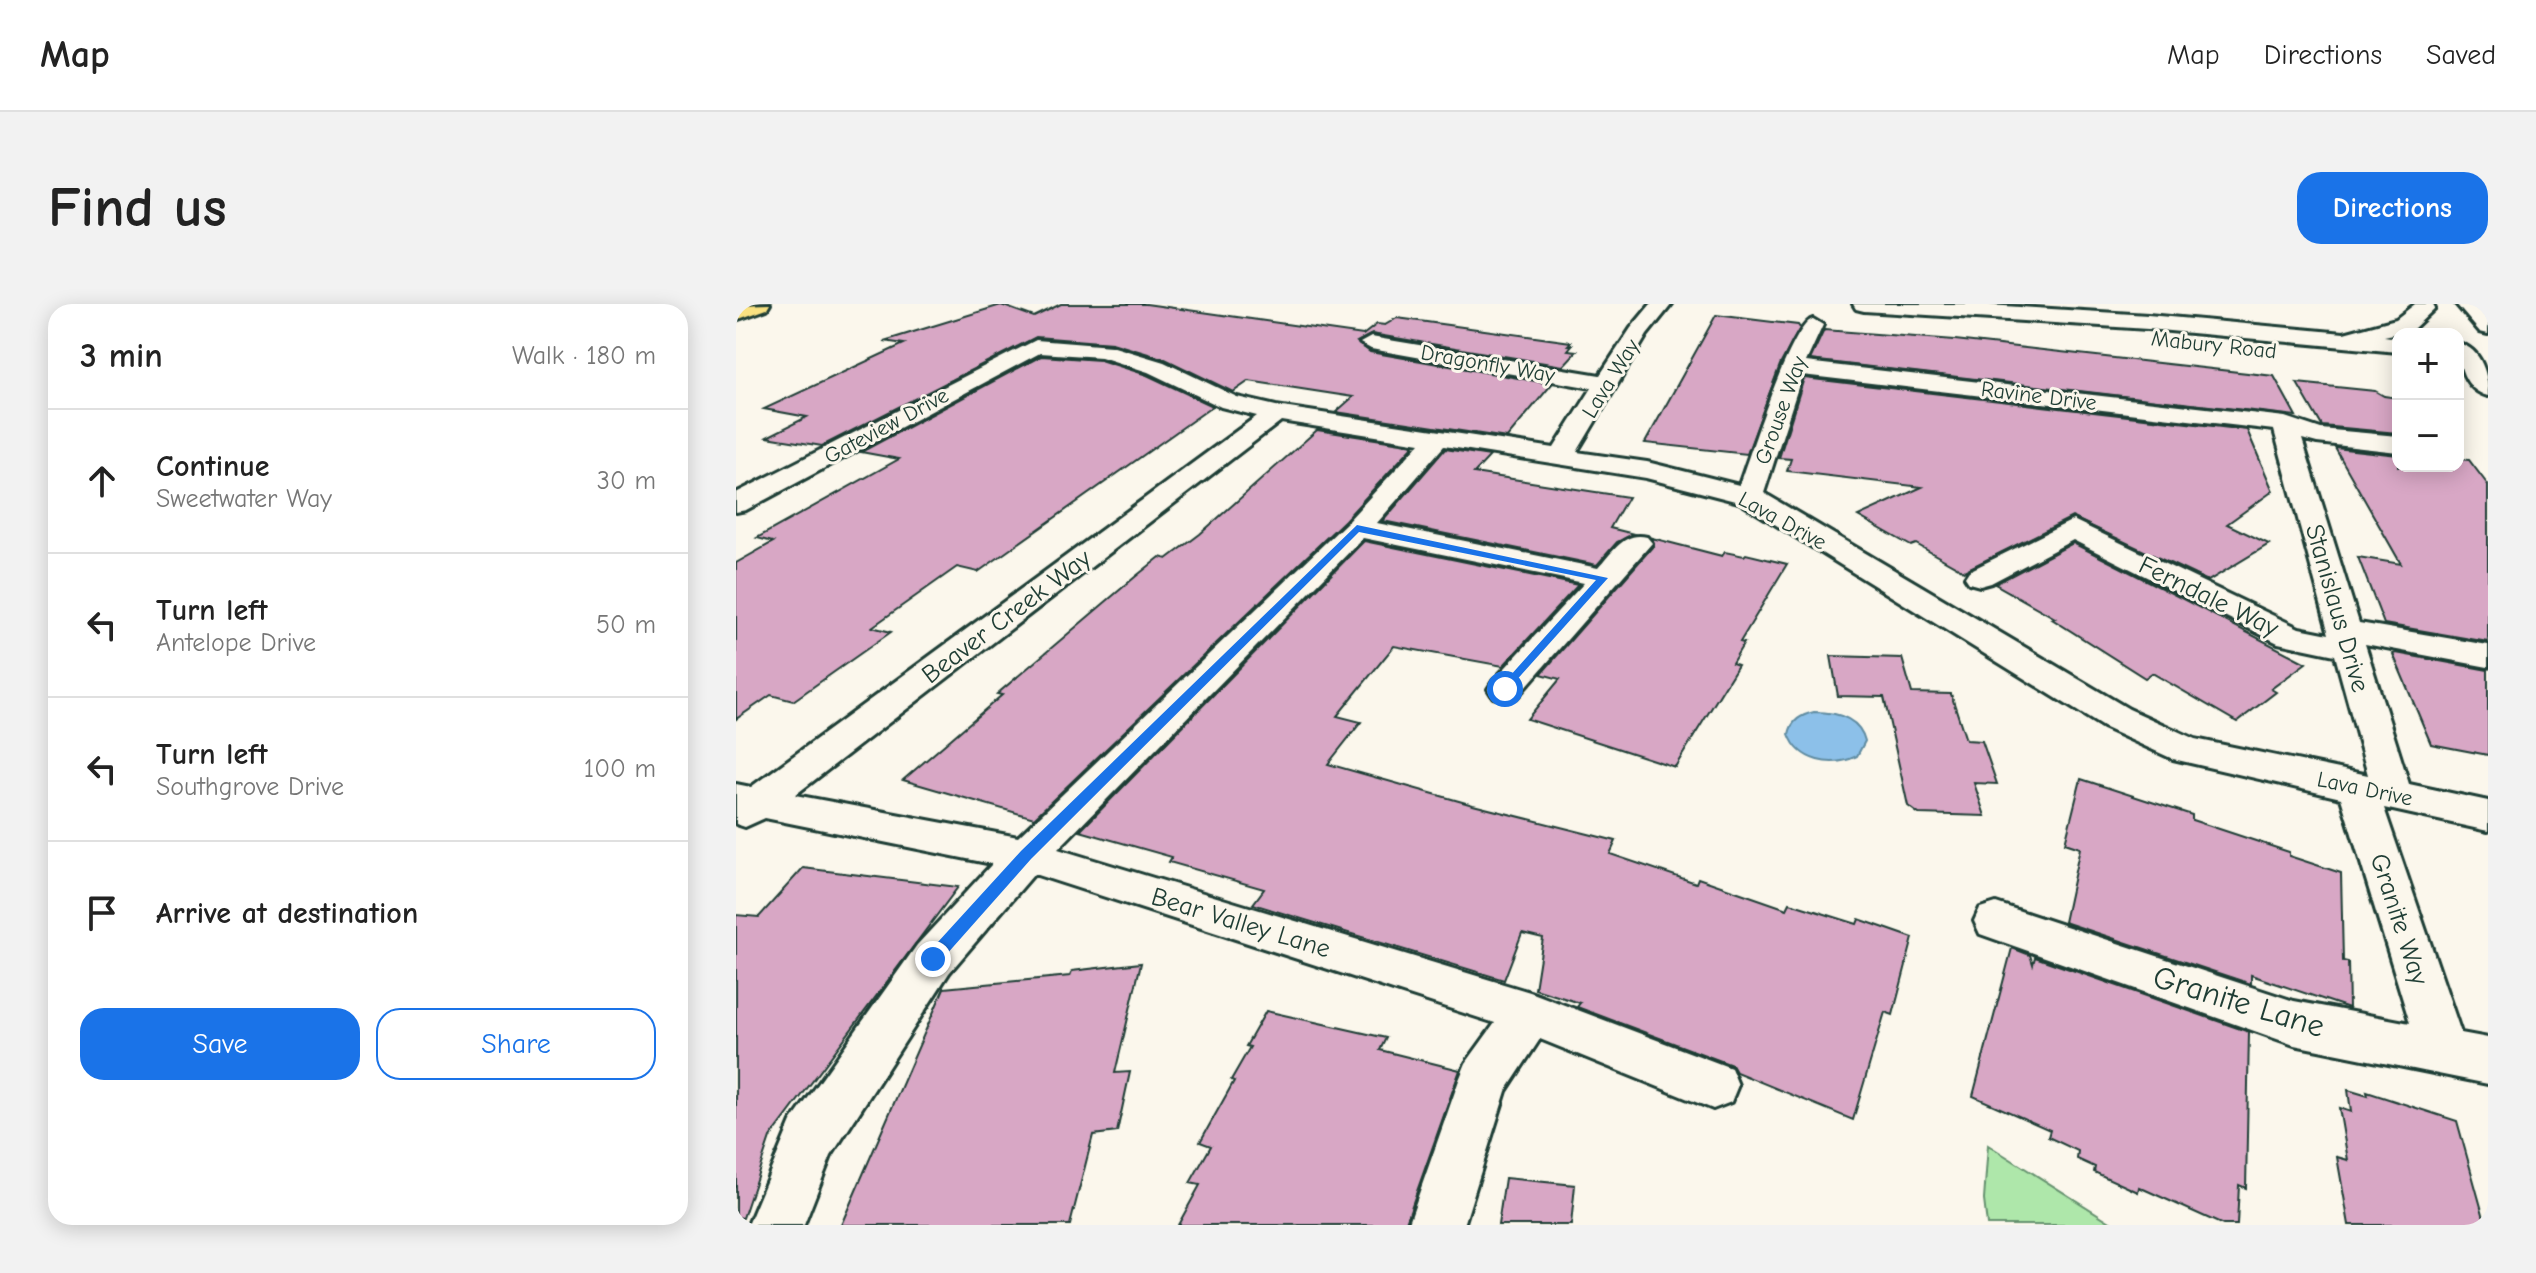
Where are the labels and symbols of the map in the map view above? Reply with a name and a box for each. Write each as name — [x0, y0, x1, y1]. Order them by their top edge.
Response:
street label: Mabury Road — [2150, 325, 2278, 365]
street label: Lava Way — [1576, 334, 1645, 423]
street label: Dragonfly Way — [1419, 339, 1557, 389]
street label: Grouse Way — [1749, 353, 1813, 468]
street label: Ravine Drive — [1980, 376, 2098, 416]
street label: Gateview Drive — [820, 382, 953, 469]
street label: Lava Drive — [1734, 486, 1831, 556]
street label: Stanislaus Drive — [2299, 521, 2375, 696]
street label: Beaver Creek Way — [916, 543, 1097, 690]
street label: Ferndale Way — [2134, 550, 2284, 644]
route start — [1487, 671, 1523, 707]
street label: Lava Drive — [2315, 766, 2415, 812]
street label: Granite Way — [2364, 850, 2434, 989]
street label: Bear Valley Lane — [1148, 881, 1334, 964]
route end — [915, 941, 951, 977]
street label: Granite Lane — [2149, 958, 2329, 1045]

